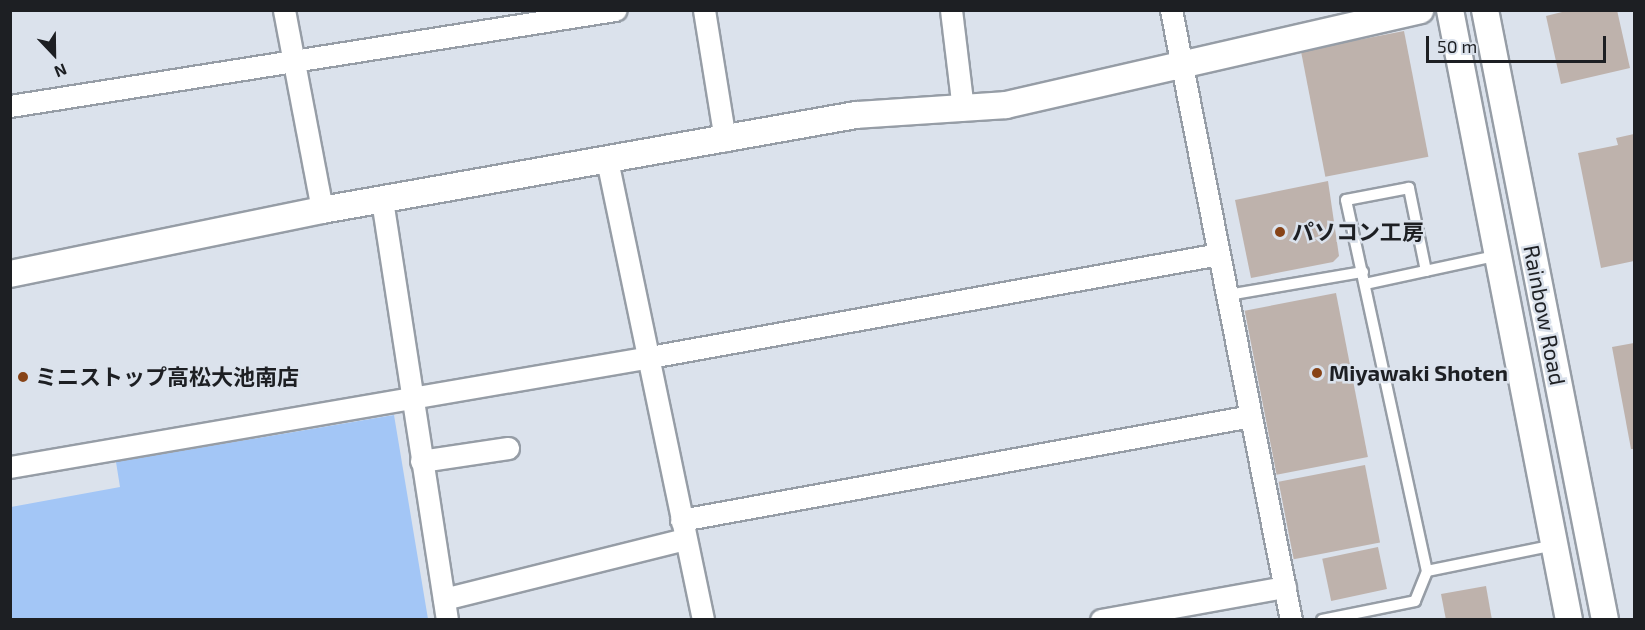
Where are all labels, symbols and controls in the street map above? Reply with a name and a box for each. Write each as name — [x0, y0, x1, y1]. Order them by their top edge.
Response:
north arrow — [24, 24, 84, 84]
scale bar — [1429, 24, 1609, 62]
text: 50 m — [1437, 35, 1477, 57]
text: N — [52, 60, 70, 82]
place label: パソコン工房 — [1292, 219, 1424, 245]
marker: パソコン工房 — [1273, 225, 1287, 239]
street label: Rainbow Road — [1518, 243, 1572, 387]
place label: Miyawaki Shoten — [1329, 360, 1508, 386]
place label: ミニストップ高松大池南店 — [35, 364, 299, 390]
marker: Miyawaki Shoten — [1310, 366, 1324, 380]
marker: ミニストップ高松大池南店 — [16, 370, 30, 384]

